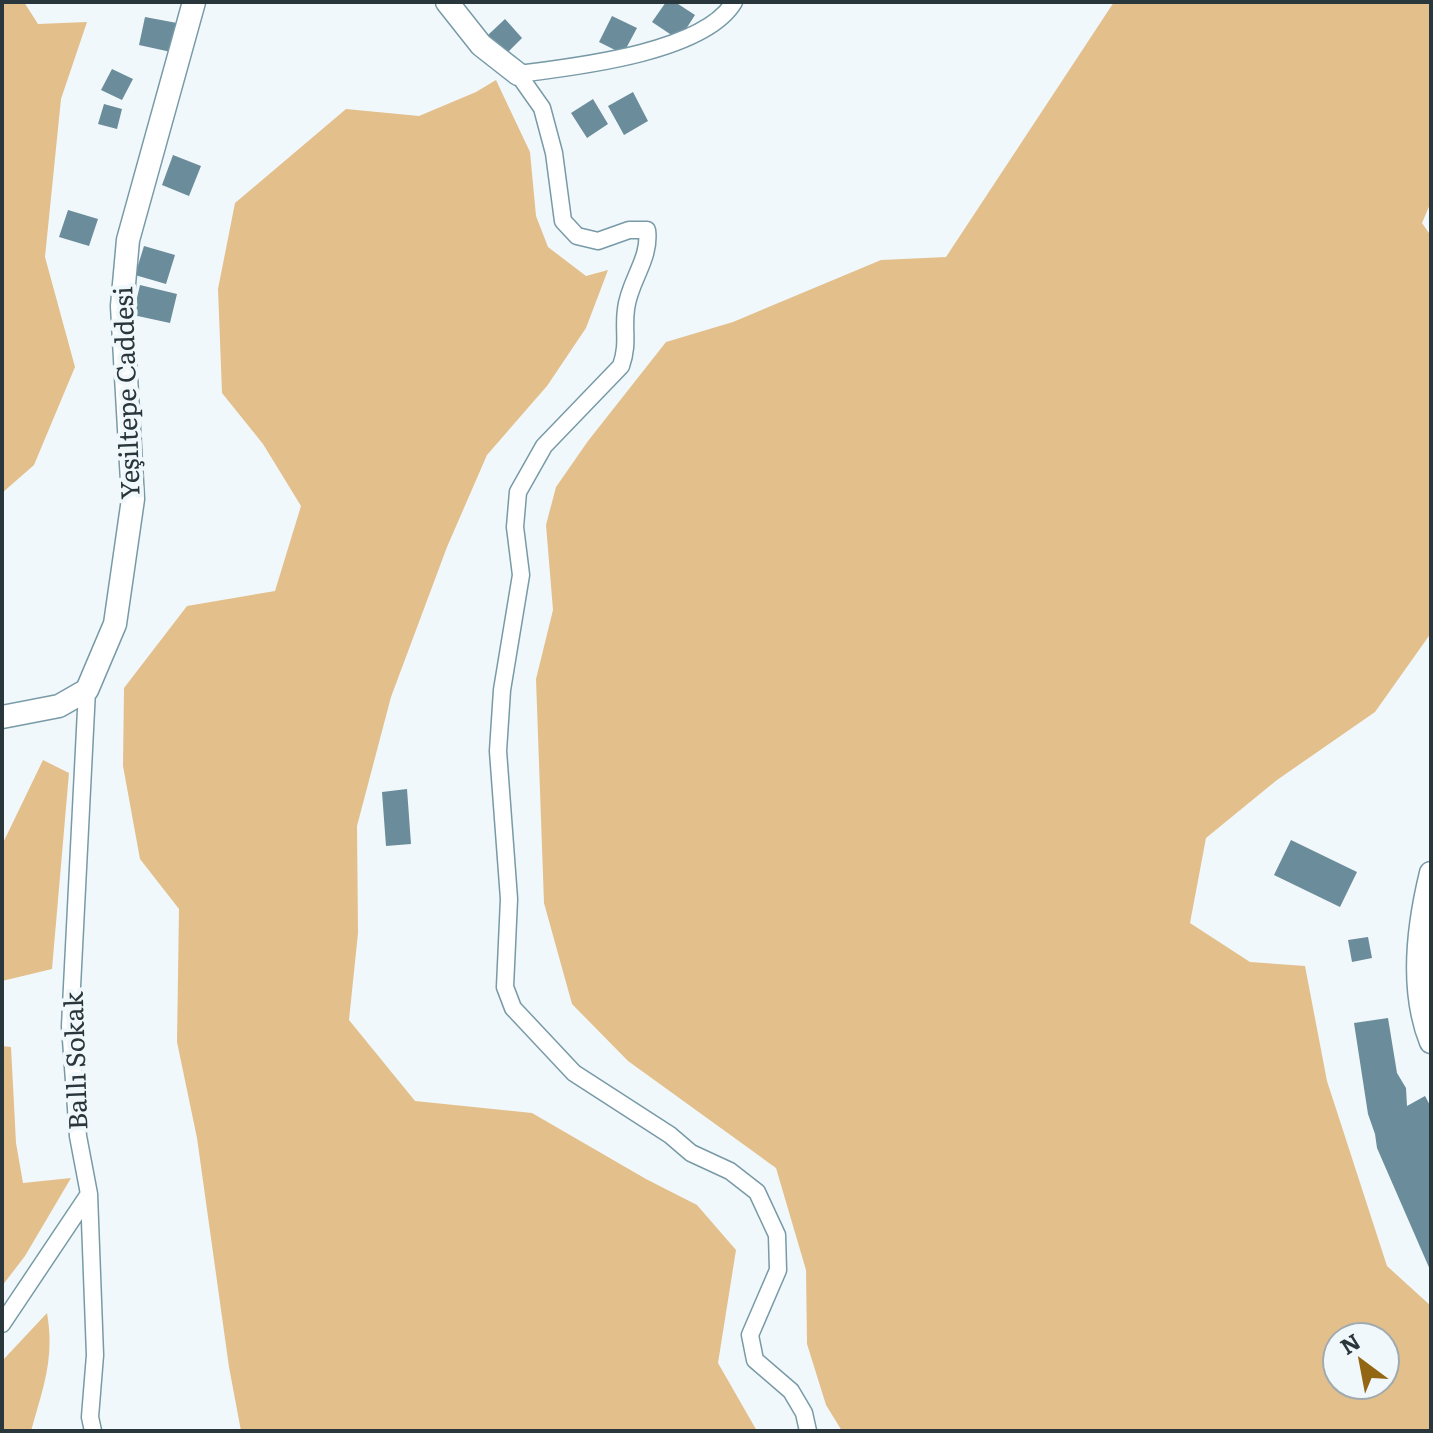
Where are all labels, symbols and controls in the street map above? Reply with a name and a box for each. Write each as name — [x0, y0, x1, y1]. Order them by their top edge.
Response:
street label: Yeşiltepe Caddesi — [101, 286, 148, 500]
street label: Ballı Sokak — [52, 990, 95, 1131]
north arrow — [1321, 1321, 1401, 1401]
text: N — [1333, 1324, 1366, 1362]

